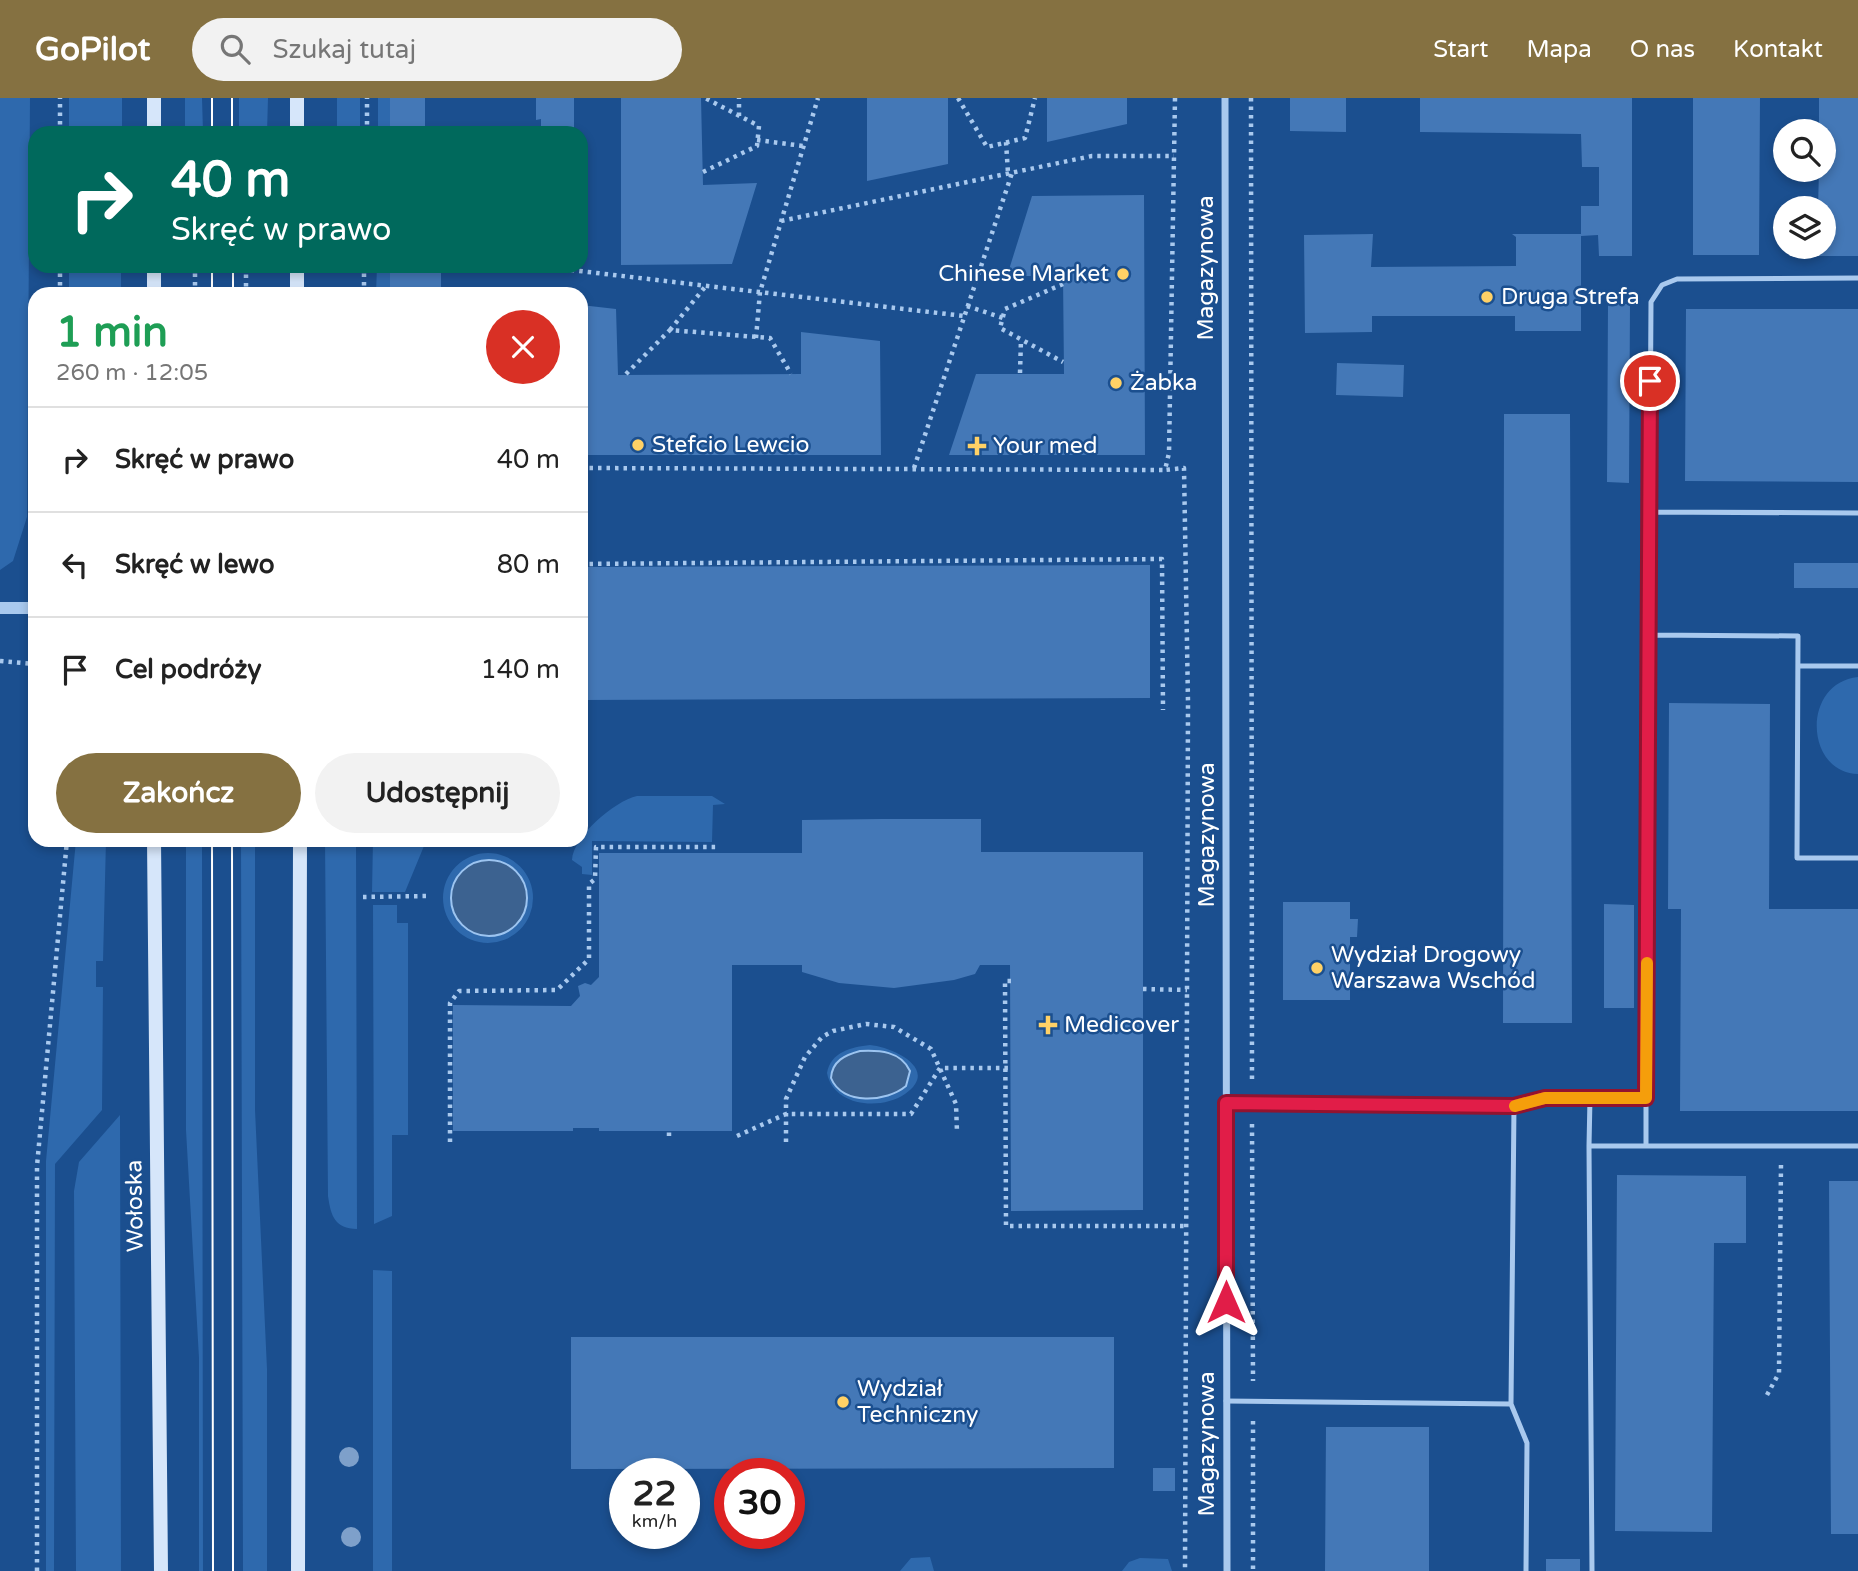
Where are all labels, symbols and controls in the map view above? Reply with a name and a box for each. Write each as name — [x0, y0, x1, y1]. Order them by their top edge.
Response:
search box — [192, 18, 682, 81]
text: GoPilot — [35, 30, 150, 69]
icon: search — [216, 30, 254, 68]
text: Szukaj tutaj — [272, 34, 416, 65]
text: Start — [1433, 35, 1488, 64]
text: Mapa — [1526, 35, 1592, 64]
text: O nas — [1630, 35, 1695, 64]
text: Kontakt — [1733, 35, 1823, 64]
map controls — [1773, 119, 1836, 259]
button: search — [1773, 119, 1836, 182]
text: 40 m — [171, 151, 290, 210]
icon: right — [56, 154, 147, 245]
street label: Magazynowa — [1192, 195, 1220, 341]
button: layers — [1773, 196, 1836, 259]
text: Skręć w prawo — [171, 211, 392, 249]
place label: Chinese Market — [938, 260, 1109, 288]
marker: Chinese Market — [1115, 266, 1131, 282]
place label: Druga Strefa — [1501, 283, 1640, 311]
marker: Druga Strefa — [1479, 289, 1495, 305]
text: 1 min — [56, 307, 168, 358]
button: close — [486, 310, 560, 384]
pin — [1620, 351, 1680, 411]
text: 260 m · 12:05 — [56, 359, 208, 387]
icon: arrive — [1631, 362, 1669, 400]
place label: Żabka — [1130, 369, 1197, 397]
marker: Żabka — [1108, 375, 1124, 391]
place label: Stefcio Lewcio — [652, 431, 810, 459]
place label: Your med — [993, 432, 1097, 460]
marker: Your med — [967, 436, 987, 456]
marker: Stefcio Lewcio — [630, 437, 646, 453]
icon: right — [56, 441, 94, 479]
text: Skręć w prawo — [115, 444, 294, 475]
text: 40 m — [497, 444, 560, 475]
icon: left — [56, 546, 94, 584]
text: Skręć w lewo — [115, 549, 275, 580]
text: 80 m — [497, 549, 560, 580]
icon: arrive — [56, 651, 94, 689]
text: Cel podróży — [115, 654, 262, 685]
text: 140 m — [480, 654, 560, 685]
button: Zakończ — [56, 753, 301, 833]
button: Udostępnij — [315, 753, 560, 833]
street label: Magazynowa — [1193, 762, 1221, 908]
place label: Wydział Drogowy Warszawa Wschód — [1331, 941, 1535, 995]
marker: Wydział Drogowy Warszawa Wschód — [1309, 960, 1325, 976]
place label: Medicover — [1064, 1011, 1179, 1039]
marker: Medicover — [1038, 1015, 1058, 1035]
street label: Wołoska — [120, 1160, 150, 1252]
position arrow — [1189, 1265, 1263, 1339]
street label: Magazynowa — [1193, 1371, 1221, 1517]
place label: Wydział Techniczny — [857, 1375, 978, 1429]
marker: Wydział Techniczny — [835, 1394, 851, 1410]
speed limit sign: 30 — [714, 1458, 805, 1549]
text: 22 — [633, 1473, 676, 1515]
text: km/h — [632, 1510, 677, 1532]

